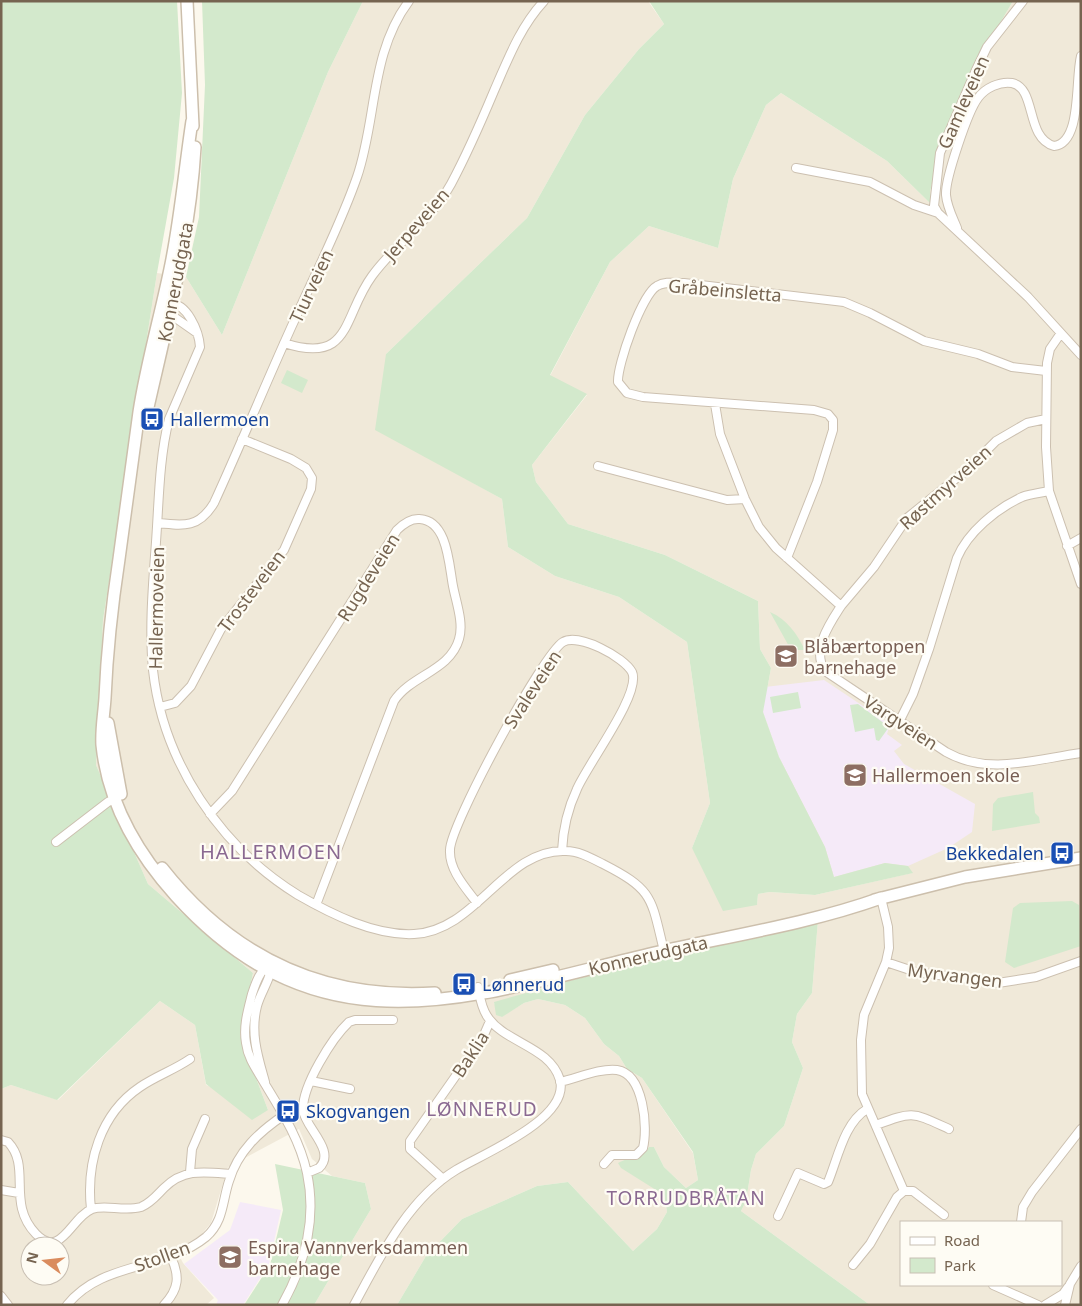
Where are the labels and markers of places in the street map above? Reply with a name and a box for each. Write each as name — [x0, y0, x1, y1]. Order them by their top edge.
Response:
bus stop icon: Hallermoen — [139, 406, 165, 432]
place label: Hallermoen — [170, 407, 269, 431]
place label: Blåbærtoppen barnehage — [804, 634, 925, 679]
school or university icon: Blåbærtoppen barnehage — [773, 643, 799, 669]
school or university icon: Hallermoen skole — [842, 762, 868, 788]
place label: Hallermoen skole — [872, 763, 1020, 787]
bus stop icon: Bekkedalen — [1049, 840, 1075, 866]
place label: Bekkedalen — [946, 841, 1044, 865]
bus stop icon: Lønnerud — [451, 971, 477, 997]
place label: Lønnerud — [482, 972, 564, 996]
bus stop icon: Skogvangen — [275, 1098, 301, 1124]
place label: Skogvangen — [306, 1099, 410, 1123]
place label: Espira Vannverksdammen barnehage — [248, 1235, 468, 1280]
school or university icon: Espira Vannverksdammen barnehage — [217, 1244, 243, 1270]

